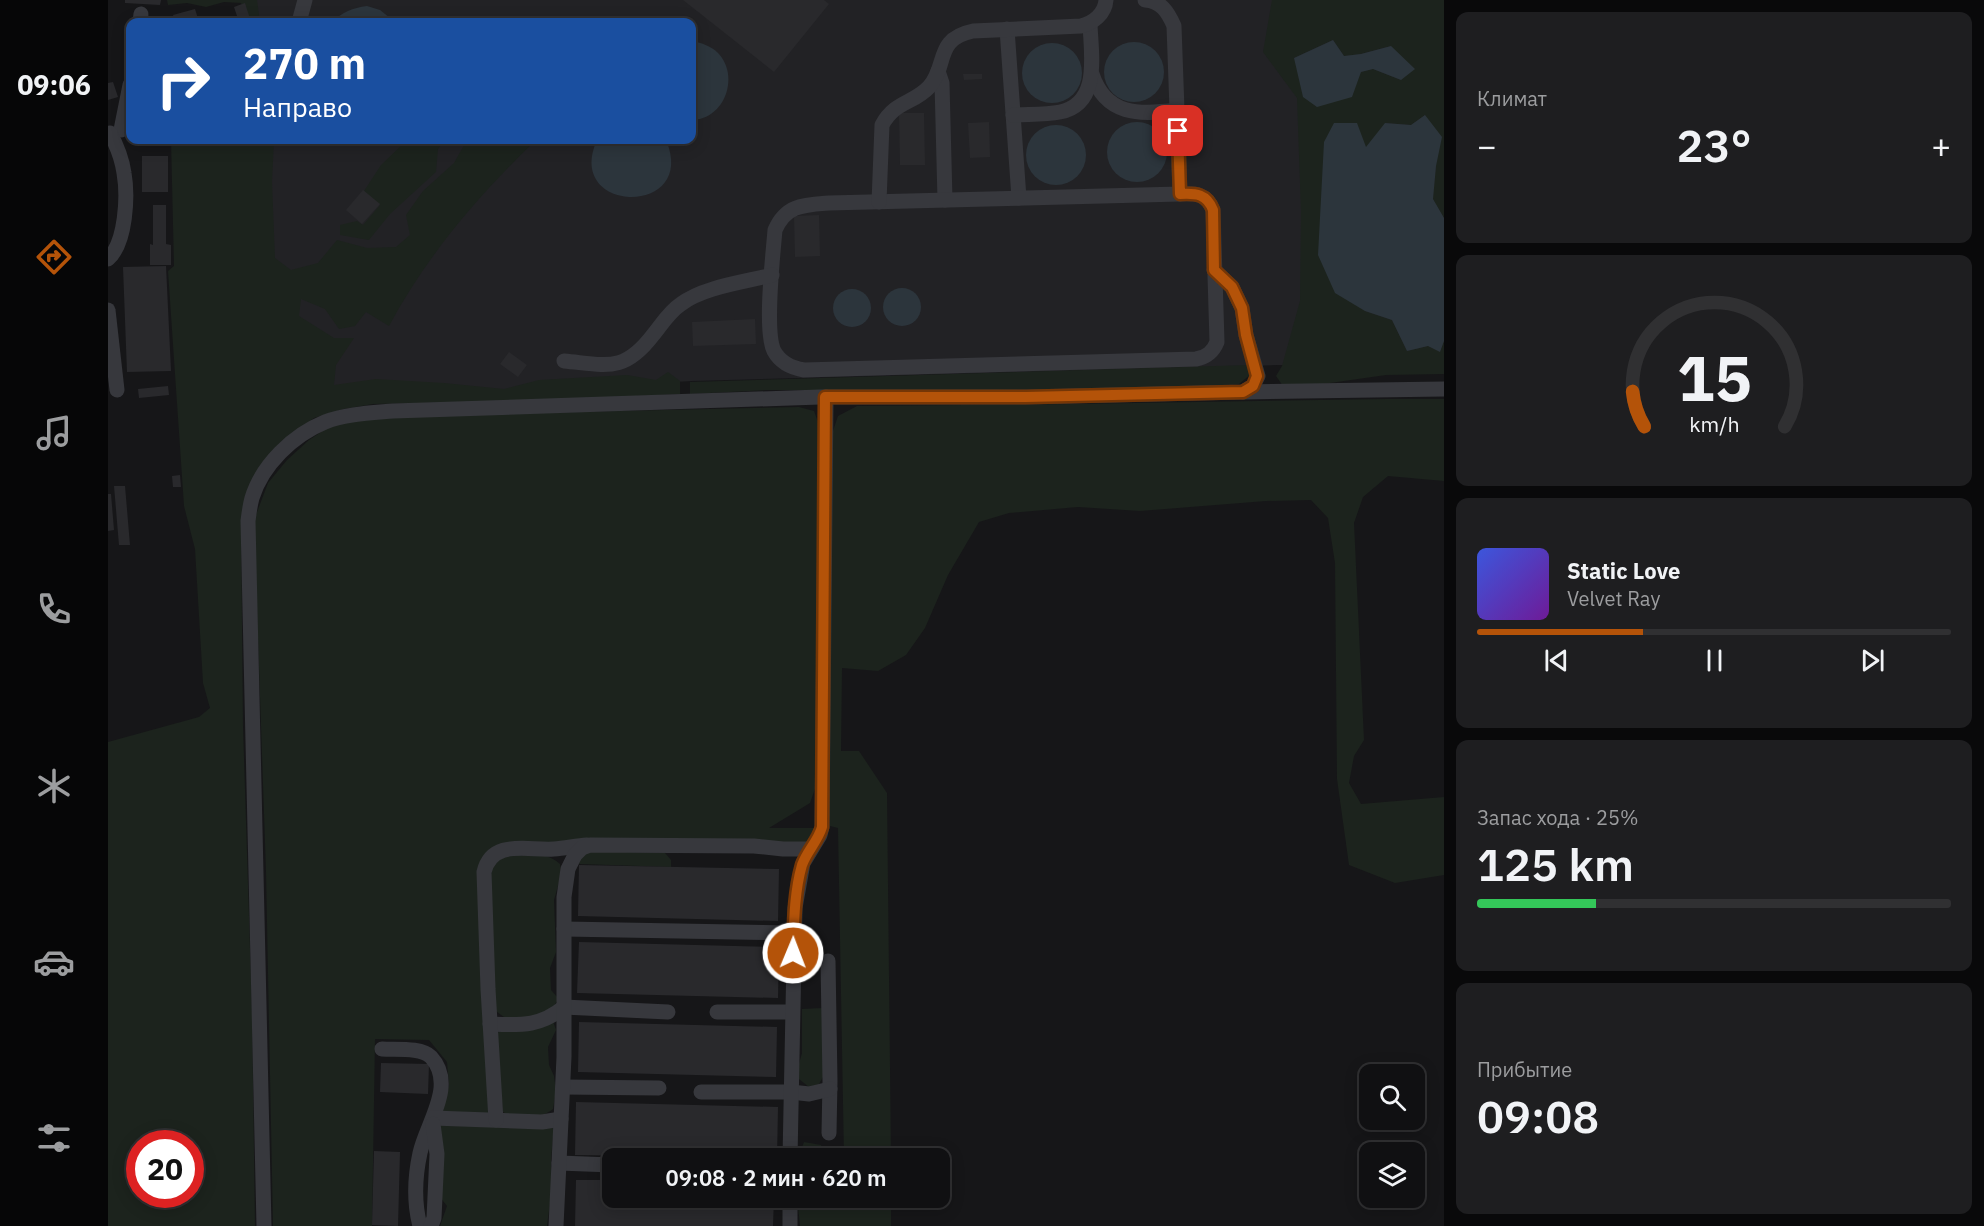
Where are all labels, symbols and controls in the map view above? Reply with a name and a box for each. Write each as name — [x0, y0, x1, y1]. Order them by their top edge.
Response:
text: 270 m — [243, 36, 366, 91]
icon: right — [144, 42, 222, 120]
text: 09:06 — [17, 67, 91, 102]
text: Климат — [1477, 85, 1547, 112]
text: Направо — [243, 89, 352, 124]
pin — [1152, 105, 1203, 156]
icon: arrive — [1161, 114, 1194, 147]
text: 23° — [1676, 116, 1752, 174]
text: − — [1477, 124, 1497, 167]
text: + — [1931, 124, 1951, 167]
icon: directions — [33, 236, 75, 278]
text: 15 — [1677, 337, 1751, 418]
text: km/h — [1689, 411, 1739, 439]
icon: music — [33, 412, 75, 454]
text: Static Love — [1567, 556, 1680, 585]
text: Velvet Ray — [1567, 585, 1660, 612]
icon: phone — [33, 588, 75, 630]
icon: previous — [1540, 644, 1573, 677]
icon: pause — [1698, 644, 1731, 677]
icon: next — [1856, 644, 1889, 677]
icon: climate — [33, 765, 75, 807]
text: Запас хода · 25% — [1477, 804, 1639, 831]
text: 125 km — [1477, 835, 1634, 893]
position arrow — [761, 921, 825, 985]
icon: car — [33, 941, 75, 983]
text: Прибытие — [1477, 1056, 1572, 1083]
map controls — [1359, 1064, 1425, 1208]
button: search — [1359, 1064, 1425, 1130]
text: 09:08 — [1477, 1087, 1599, 1145]
icon: filters — [33, 1117, 75, 1159]
speed limit sign: 20 — [126, 1130, 204, 1208]
button: layers — [1359, 1142, 1425, 1208]
text: 09:08 · 2 мин · 620 m — [665, 1163, 887, 1192]

